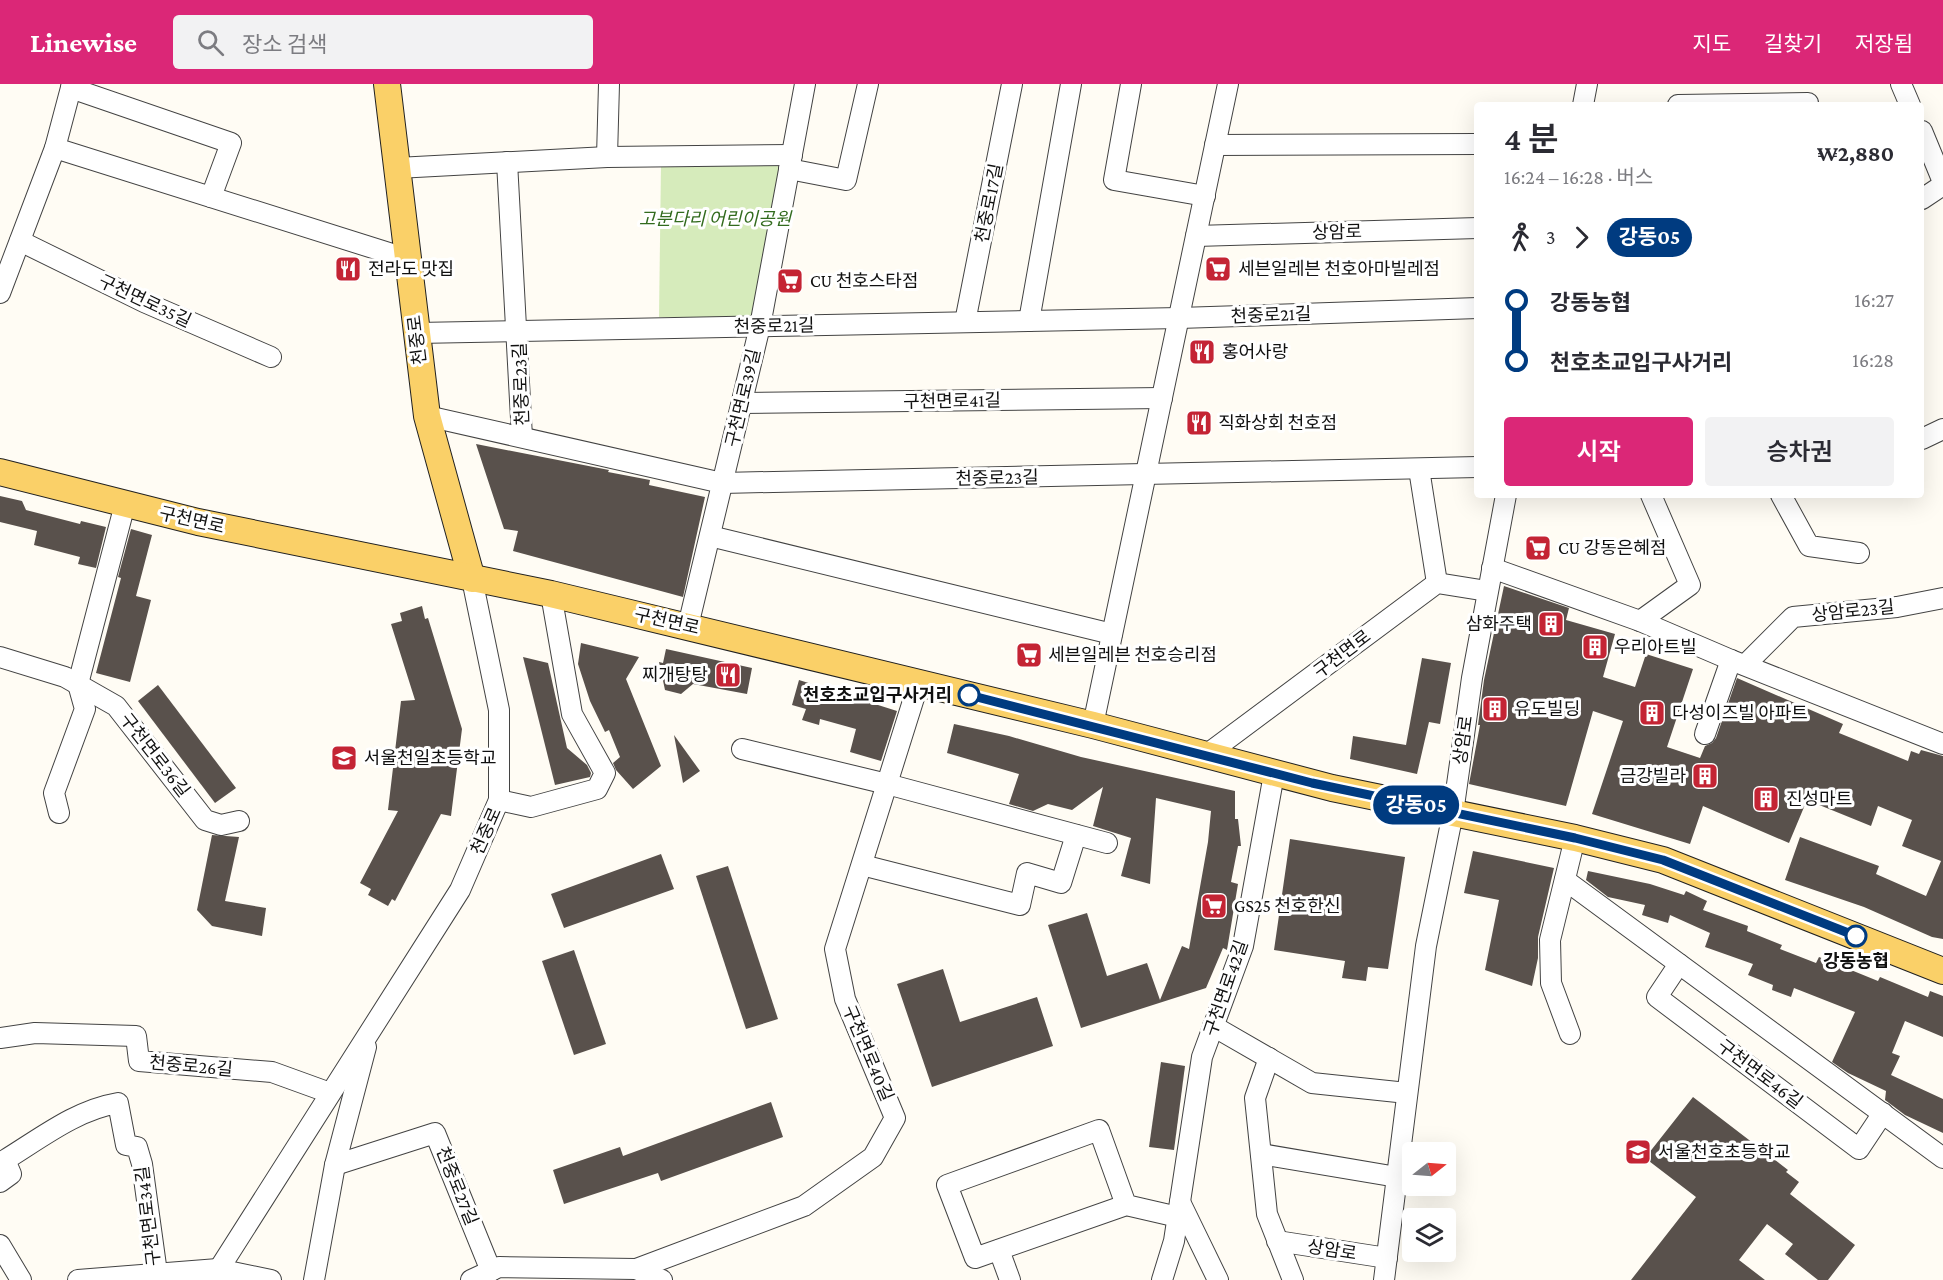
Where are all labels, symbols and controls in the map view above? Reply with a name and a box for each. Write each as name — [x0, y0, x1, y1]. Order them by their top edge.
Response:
search box — [173, 15, 593, 69]
icon: search — [194, 26, 227, 59]
text: Linewise — [30, 27, 137, 58]
text: 장소 검색 — [242, 32, 327, 57]
text: 지도 — [1692, 32, 1731, 56]
text: 길찾기 — [1764, 32, 1822, 56]
text: 저장됨 — [1855, 32, 1913, 56]
text: 4 분 — [1504, 120, 1558, 157]
text: ₩2,880 — [1817, 141, 1894, 166]
street label: 천중로17길 — [972, 162, 1006, 244]
text: 16:24 – 16:28 · 버스 — [1504, 166, 1653, 188]
park label: 고분다리 어린이공원 — [639, 209, 793, 229]
icon: walk — [1504, 221, 1537, 254]
icon: forward — [1565, 221, 1598, 254]
street label: 상암로 — [1312, 222, 1362, 242]
text: 강동05 — [1619, 225, 1680, 249]
text: 3 — [1546, 226, 1556, 248]
restaurant icon: 전라도 맛집 — [333, 254, 363, 284]
supermarket icon: 세븐일레븐 천호아마빌레점 — [1203, 254, 1233, 284]
place label: 전라도 맛집 — [368, 259, 454, 279]
place label: 세븐일레븐 천호아마빌레점 — [1238, 259, 1440, 279]
supermarket icon: CU 천호스타점 — [775, 266, 805, 296]
street label: 구천면로35길 — [96, 271, 194, 331]
place label: CU 천호스타점 — [810, 271, 918, 291]
text: 16:27 — [1854, 289, 1894, 311]
text: 강동농협 — [1550, 290, 1631, 315]
street label: 천중로21길 — [1230, 304, 1312, 326]
street label: 천중로 — [404, 314, 430, 366]
street label: 천중로21길 — [733, 315, 815, 337]
restaurant icon: 홍어사랑 — [1187, 337, 1217, 367]
street label: 천중로23길 — [510, 342, 532, 426]
place label: 홍어사랑 — [1222, 342, 1288, 362]
street label: 구천면로39길 — [722, 347, 764, 449]
text: 16:28 — [1852, 349, 1894, 371]
text: 천호초교입구사거리 — [1550, 350, 1732, 375]
street label: 구천면로41길 — [903, 390, 1001, 412]
restaurant icon: 직화상회 천호점 — [1184, 408, 1214, 438]
place label: 직화상회 천호점 — [1218, 413, 1337, 433]
button: 시작 — [1504, 417, 1693, 486]
button: 승차권 — [1705, 417, 1894, 486]
street label: 천중로23길 — [955, 467, 1039, 489]
street label: 구천면로 — [157, 503, 227, 537]
supermarket icon: CU 강동은혜점 — [1523, 533, 1553, 563]
place label: CU 강동은혜점 — [1558, 538, 1666, 558]
street label: 상암로23길 — [1810, 597, 1896, 625]
street label: 구천면로 — [632, 604, 702, 638]
building icon: 삼화주택 — [1536, 609, 1566, 639]
place label: 삼화주택 — [1466, 614, 1532, 634]
street label: 구천면로 — [1310, 626, 1374, 682]
building icon: 우리아트빌 — [1580, 632, 1610, 662]
place label: 우리아트빌 — [1614, 637, 1697, 657]
supermarket icon: 세븐일레븐 천호승리점 — [1014, 640, 1044, 670]
place label: 세븐일레븐 천호승리점 — [1048, 645, 1217, 665]
restaurant icon: 찌개탕탕 — [713, 660, 743, 690]
place label: 찌개탕탕 — [642, 665, 708, 685]
marker: 천호초교입구사거리 — [958, 684, 980, 706]
place label: 천호초교입구사거리 — [803, 685, 952, 705]
building icon: 유도빌딩 — [1480, 694, 1510, 724]
building icon: 다성이즈빌 아파트 — [1637, 698, 1667, 728]
place label: 유도빌딩 — [1514, 699, 1580, 719]
place label: 다성이즈빌 아파트 — [1672, 703, 1808, 723]
street label: 구천면로36길 — [116, 709, 194, 801]
street label: 상암로 — [1450, 714, 1476, 766]
school or university icon: 서울천일초등학교 — [329, 743, 359, 773]
place label: 서울천일초등학교 — [364, 748, 496, 768]
building icon: 금강빌라 — [1690, 761, 1720, 791]
place label: 금강빌라 — [1620, 766, 1686, 786]
building icon: 진성마트 — [1751, 784, 1781, 814]
line badge: 강동05 — [1374, 786, 1458, 824]
place label: 진성마트 — [1786, 789, 1852, 809]
text: 강동05 — [1385, 793, 1447, 817]
street label: 천중로 — [467, 804, 505, 858]
supermarket icon: GS25 천호한신 — [1199, 891, 1229, 921]
place label: GS25 천호한신 — [1234, 896, 1341, 916]
marker: 강동농협 — [1845, 925, 1867, 947]
street label: 구천면로42길 — [1200, 937, 1252, 1039]
place label: 강동농협 — [1823, 951, 1889, 971]
street label: 구천면로40길 — [839, 1002, 897, 1104]
street label: 구천면로46길 — [1714, 1036, 1806, 1112]
street label: 천중로26길 — [148, 1052, 234, 1080]
school or university icon: 서울천호초등학교 — [1623, 1137, 1653, 1167]
north arrow — [1402, 1142, 1456, 1196]
map controls — [1402, 1142, 1456, 1262]
place label: 서울천호초등학교 — [1658, 1142, 1790, 1162]
street label: 천중로27길 — [432, 1144, 482, 1228]
street label: 구천면로34길 — [132, 1165, 164, 1267]
button: layers — [1402, 1208, 1456, 1262]
street label: 상암로 — [1306, 1236, 1358, 1264]

